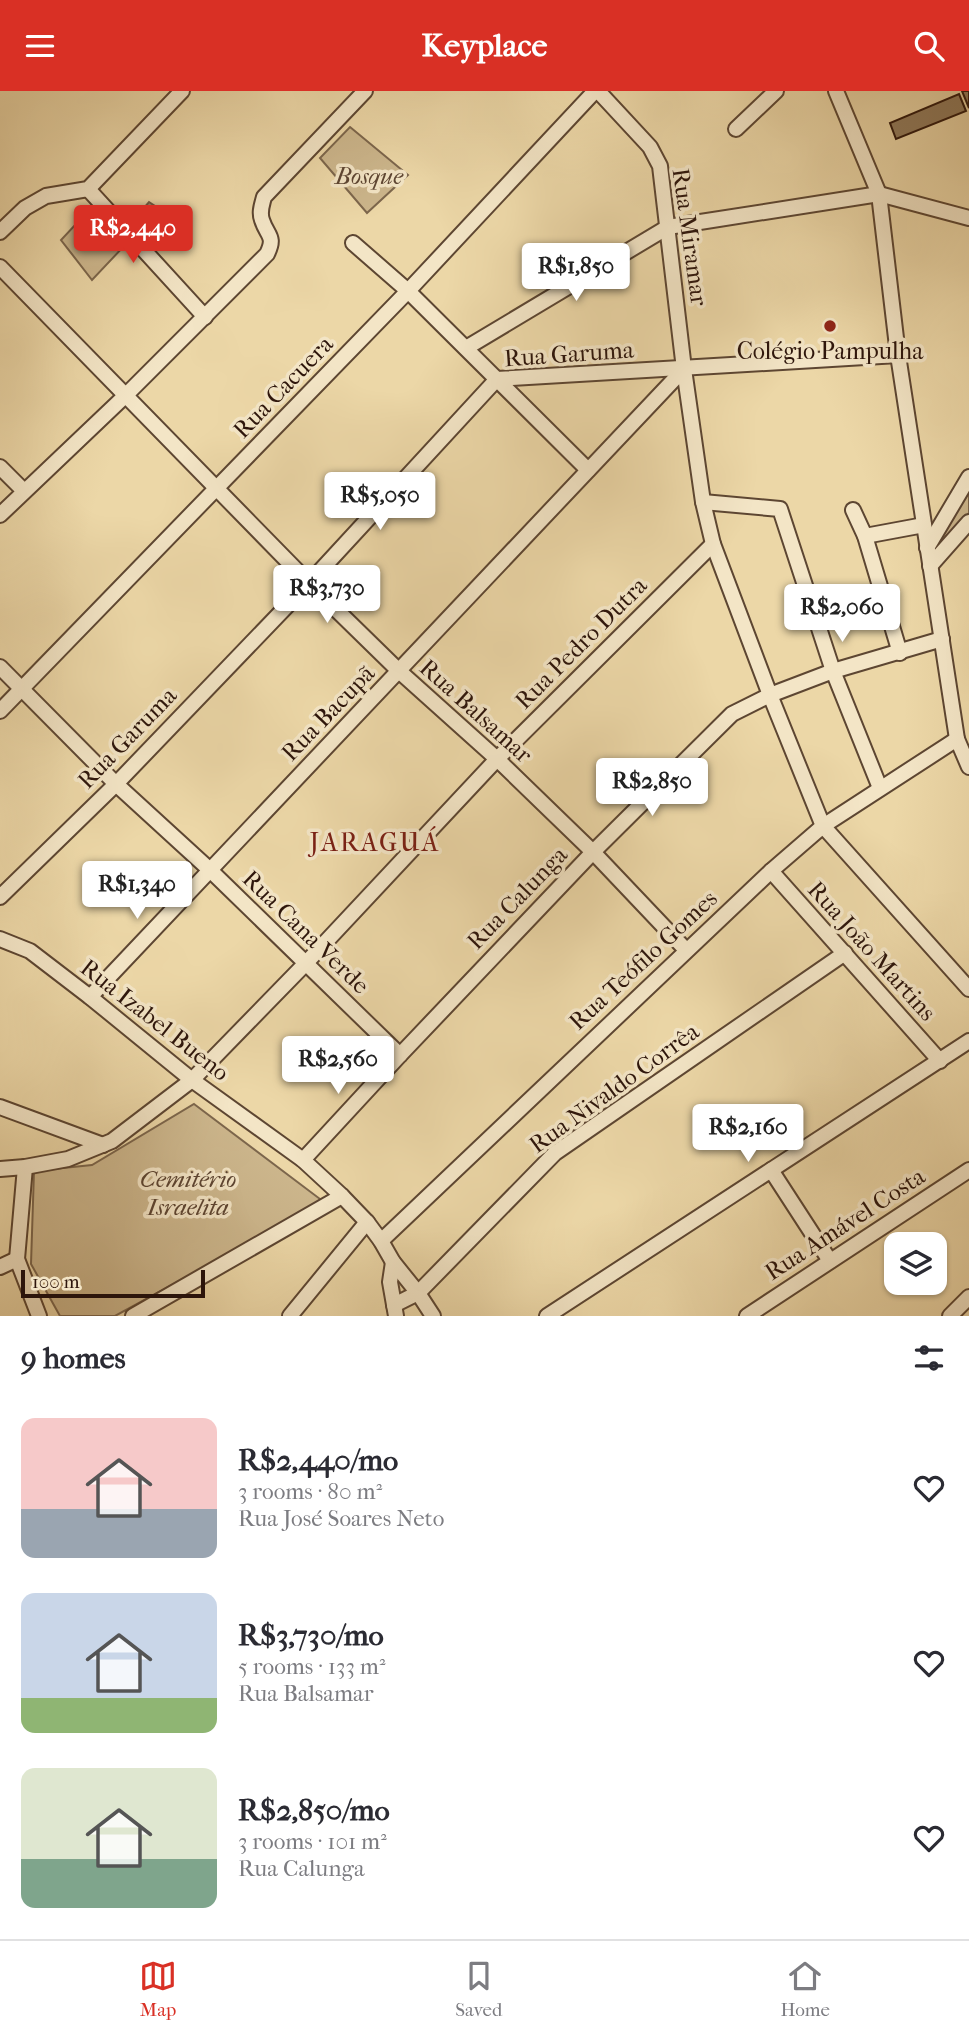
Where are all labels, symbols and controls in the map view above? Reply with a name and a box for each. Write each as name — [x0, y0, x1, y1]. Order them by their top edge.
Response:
icon: menu — [21, 27, 59, 65]
text: Keyplace — [422, 27, 547, 64]
icon: search — [910, 27, 948, 65]
park label: Bosque — [333, 162, 404, 190]
street label: Rua Miramar — [667, 166, 714, 308]
pin: R$2,440 — [68, 205, 198, 265]
text: R$2,440 — [90, 214, 176, 241]
pin: R$1,850 — [511, 243, 641, 303]
text: R$1,850 — [538, 252, 614, 279]
marker: Colégio Pampulha — [822, 318, 838, 334]
street label: Rua Cacuera — [227, 329, 339, 444]
street label: Rua Garuma — [503, 335, 636, 372]
place label: Colégio Pampulha — [737, 337, 924, 365]
pin: R$5,050 — [315, 473, 445, 532]
text: R$5,050 — [340, 481, 420, 508]
pin: R$3,730 — [262, 566, 392, 625]
street label: Rua Pedro Dutra — [509, 571, 653, 715]
text: R$3,730 — [289, 574, 365, 601]
pin: R$2,060 — [777, 585, 907, 644]
text: R$2,060 — [800, 593, 884, 620]
street label: Rua Balsamar — [414, 653, 539, 769]
street label: Rua Bacupã — [276, 659, 381, 767]
street label: Rua Garuma — [72, 681, 183, 794]
pin: R$2,850 — [587, 759, 717, 818]
text: R$2,850 — [612, 767, 692, 794]
district label: JARAGUÁ — [308, 826, 440, 858]
street label: Rua Calunga — [461, 840, 574, 955]
pin: R$1,340 — [72, 861, 202, 921]
street label: Rua Cana Verde — [237, 865, 375, 1000]
text: R$1,340 — [98, 870, 176, 897]
street label: Rua João Martins — [802, 876, 942, 1027]
street label: Rua Teófilo Gomes — [563, 884, 723, 1036]
street label: Rua Izabel Bueno — [75, 953, 235, 1087]
street label: Rua Nivaldo Corrêa — [524, 1017, 705, 1159]
pin: R$2,560 — [273, 1037, 403, 1096]
text: R$2,560 — [298, 1045, 378, 1072]
pin: R$2,160 — [683, 1105, 813, 1164]
text: R$2,160 — [708, 1113, 788, 1140]
street label: Rua Amável Costa — [760, 1161, 931, 1286]
park label: Cemitério Israelita — [140, 1165, 236, 1221]
map controls — [884, 1232, 947, 1295]
button: layers — [884, 1232, 947, 1295]
scale bar — [21, 1267, 205, 1299]
text: 100 m — [32, 1271, 80, 1293]
icon: filters — [910, 1339, 948, 1377]
text: 9 homes — [21, 1341, 126, 1376]
text: R$2,440/mo — [238, 1443, 398, 1478]
icon: home — [77, 1446, 161, 1530]
icon: heart — [910, 1469, 948, 1507]
text: 3 rooms · 80 m² — [238, 1478, 382, 1505]
text: Rua José Soares Neto — [238, 1505, 444, 1532]
text: R$3,730/mo — [238, 1618, 384, 1653]
icon: home — [77, 1621, 161, 1705]
icon: heart — [910, 1644, 948, 1682]
text: 5 rooms · 133 m² — [238, 1653, 385, 1680]
text: Rua Balsamar — [238, 1680, 374, 1707]
text: R$2,850/mo — [238, 1793, 390, 1828]
icon: home — [77, 1796, 161, 1880]
icon: heart — [910, 1819, 948, 1857]
text: 3 rooms · 101 m² — [238, 1828, 387, 1855]
text: Rua Calunga — [238, 1855, 365, 1882]
tab: Map — [139, 1957, 177, 2021]
tab: Saved — [455, 1957, 502, 2021]
tab: Home — [780, 1957, 830, 2021]

